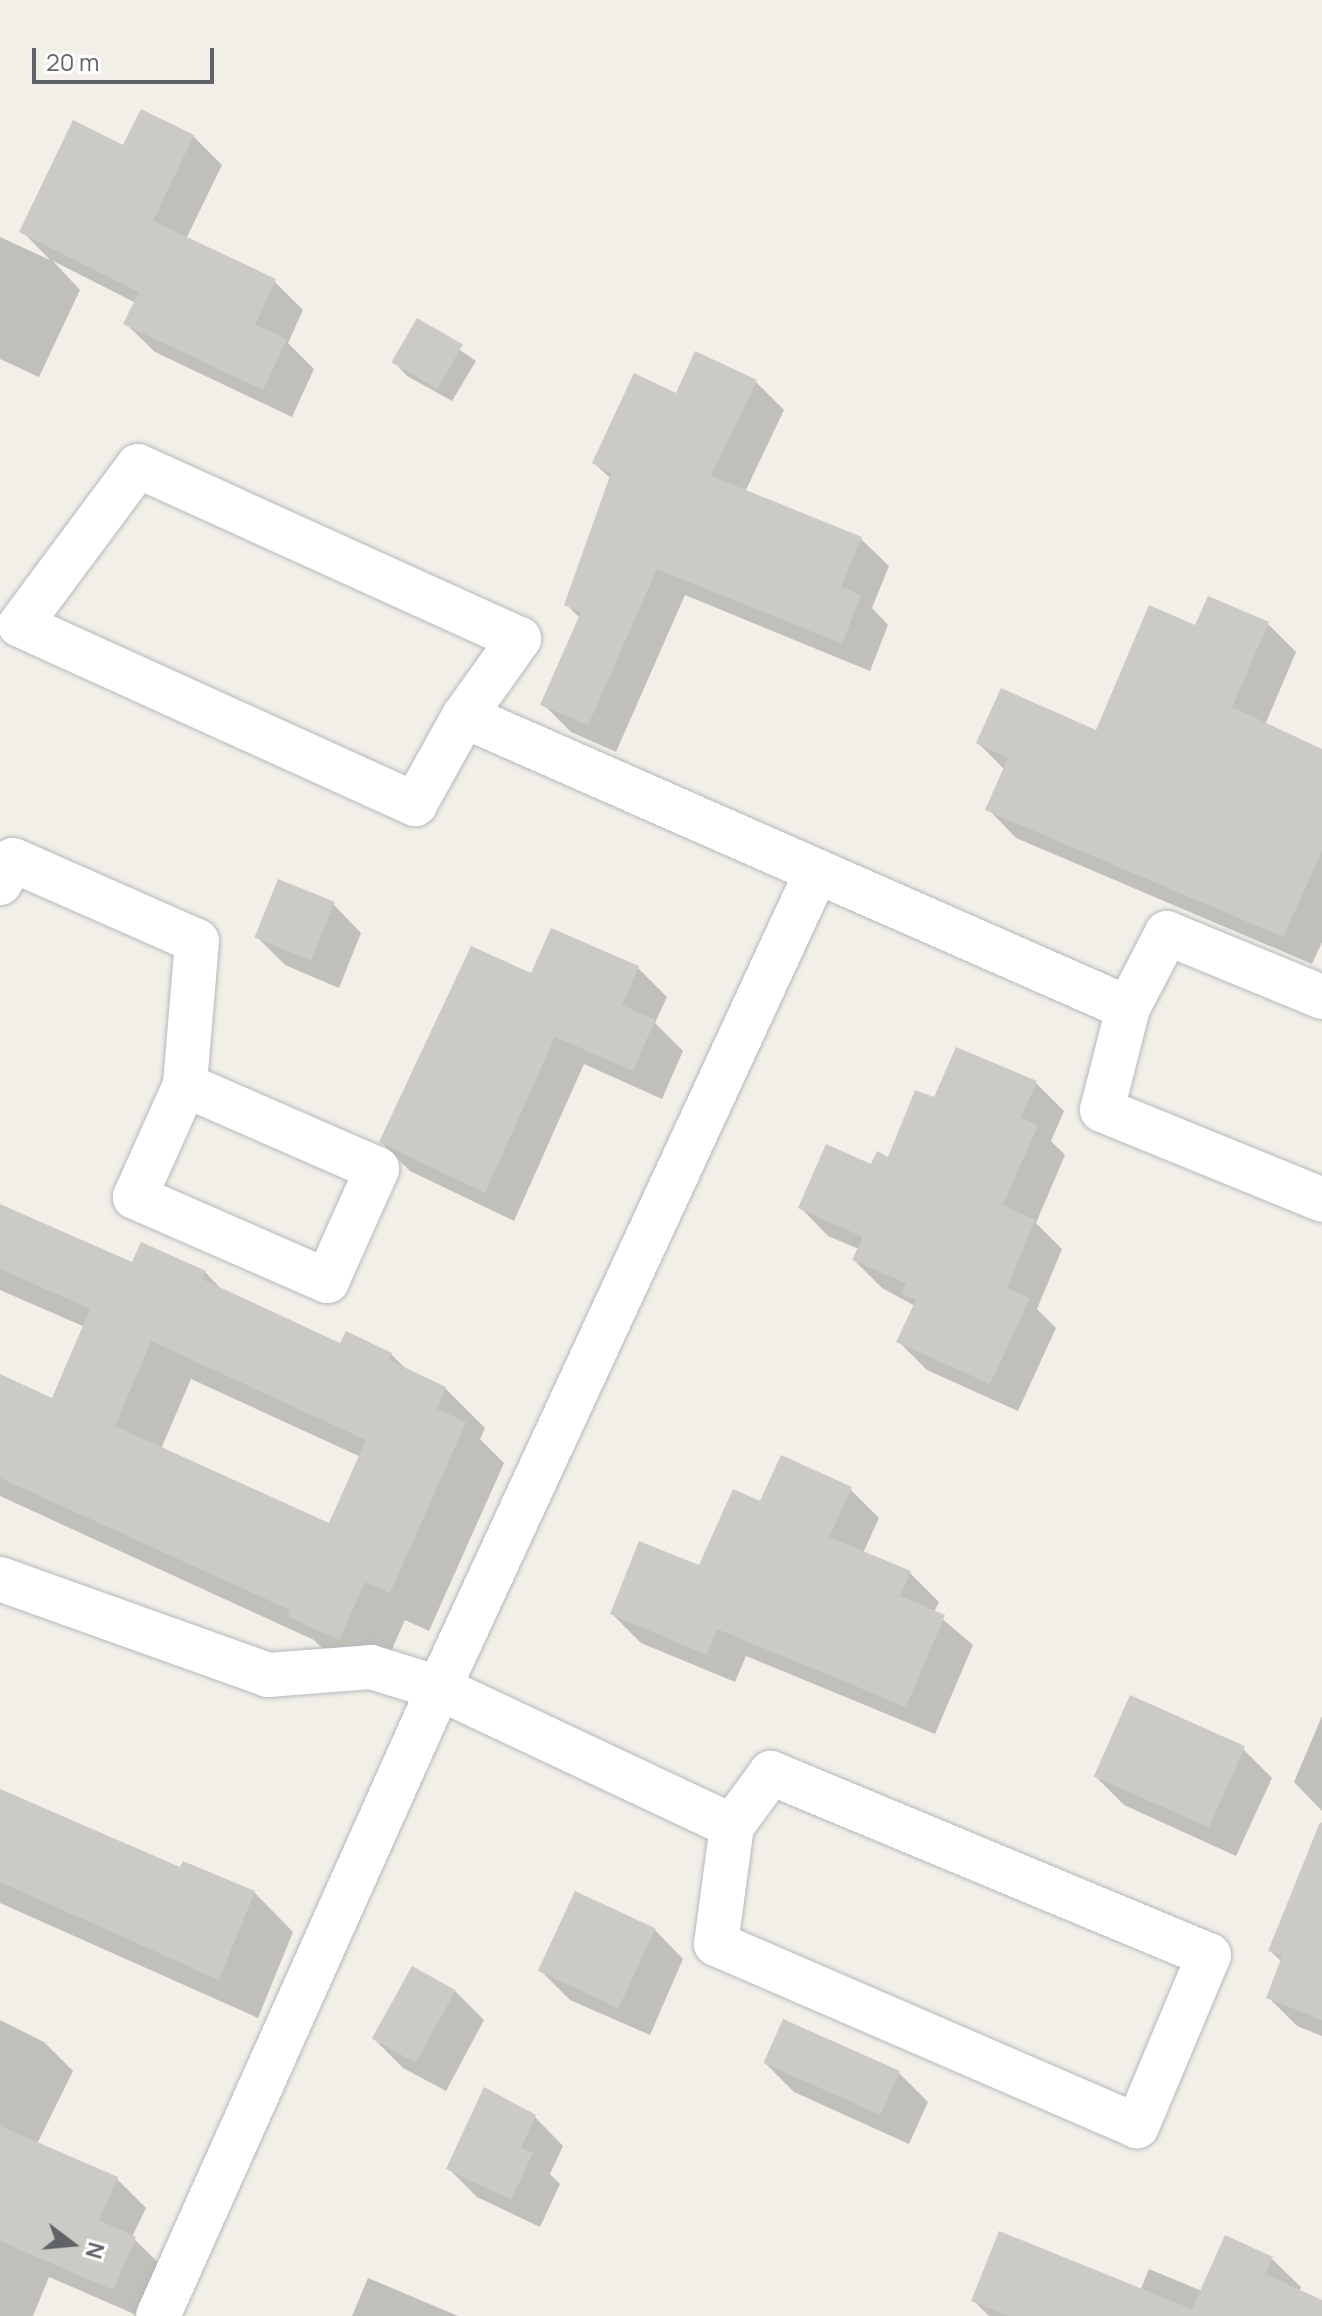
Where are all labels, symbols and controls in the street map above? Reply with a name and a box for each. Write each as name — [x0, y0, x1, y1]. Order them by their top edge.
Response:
scale bar — [36, 32, 218, 82]
text: 20 m — [46, 45, 99, 78]
north arrow — [32, 2204, 112, 2284]
text: N — [78, 2239, 112, 2262]

